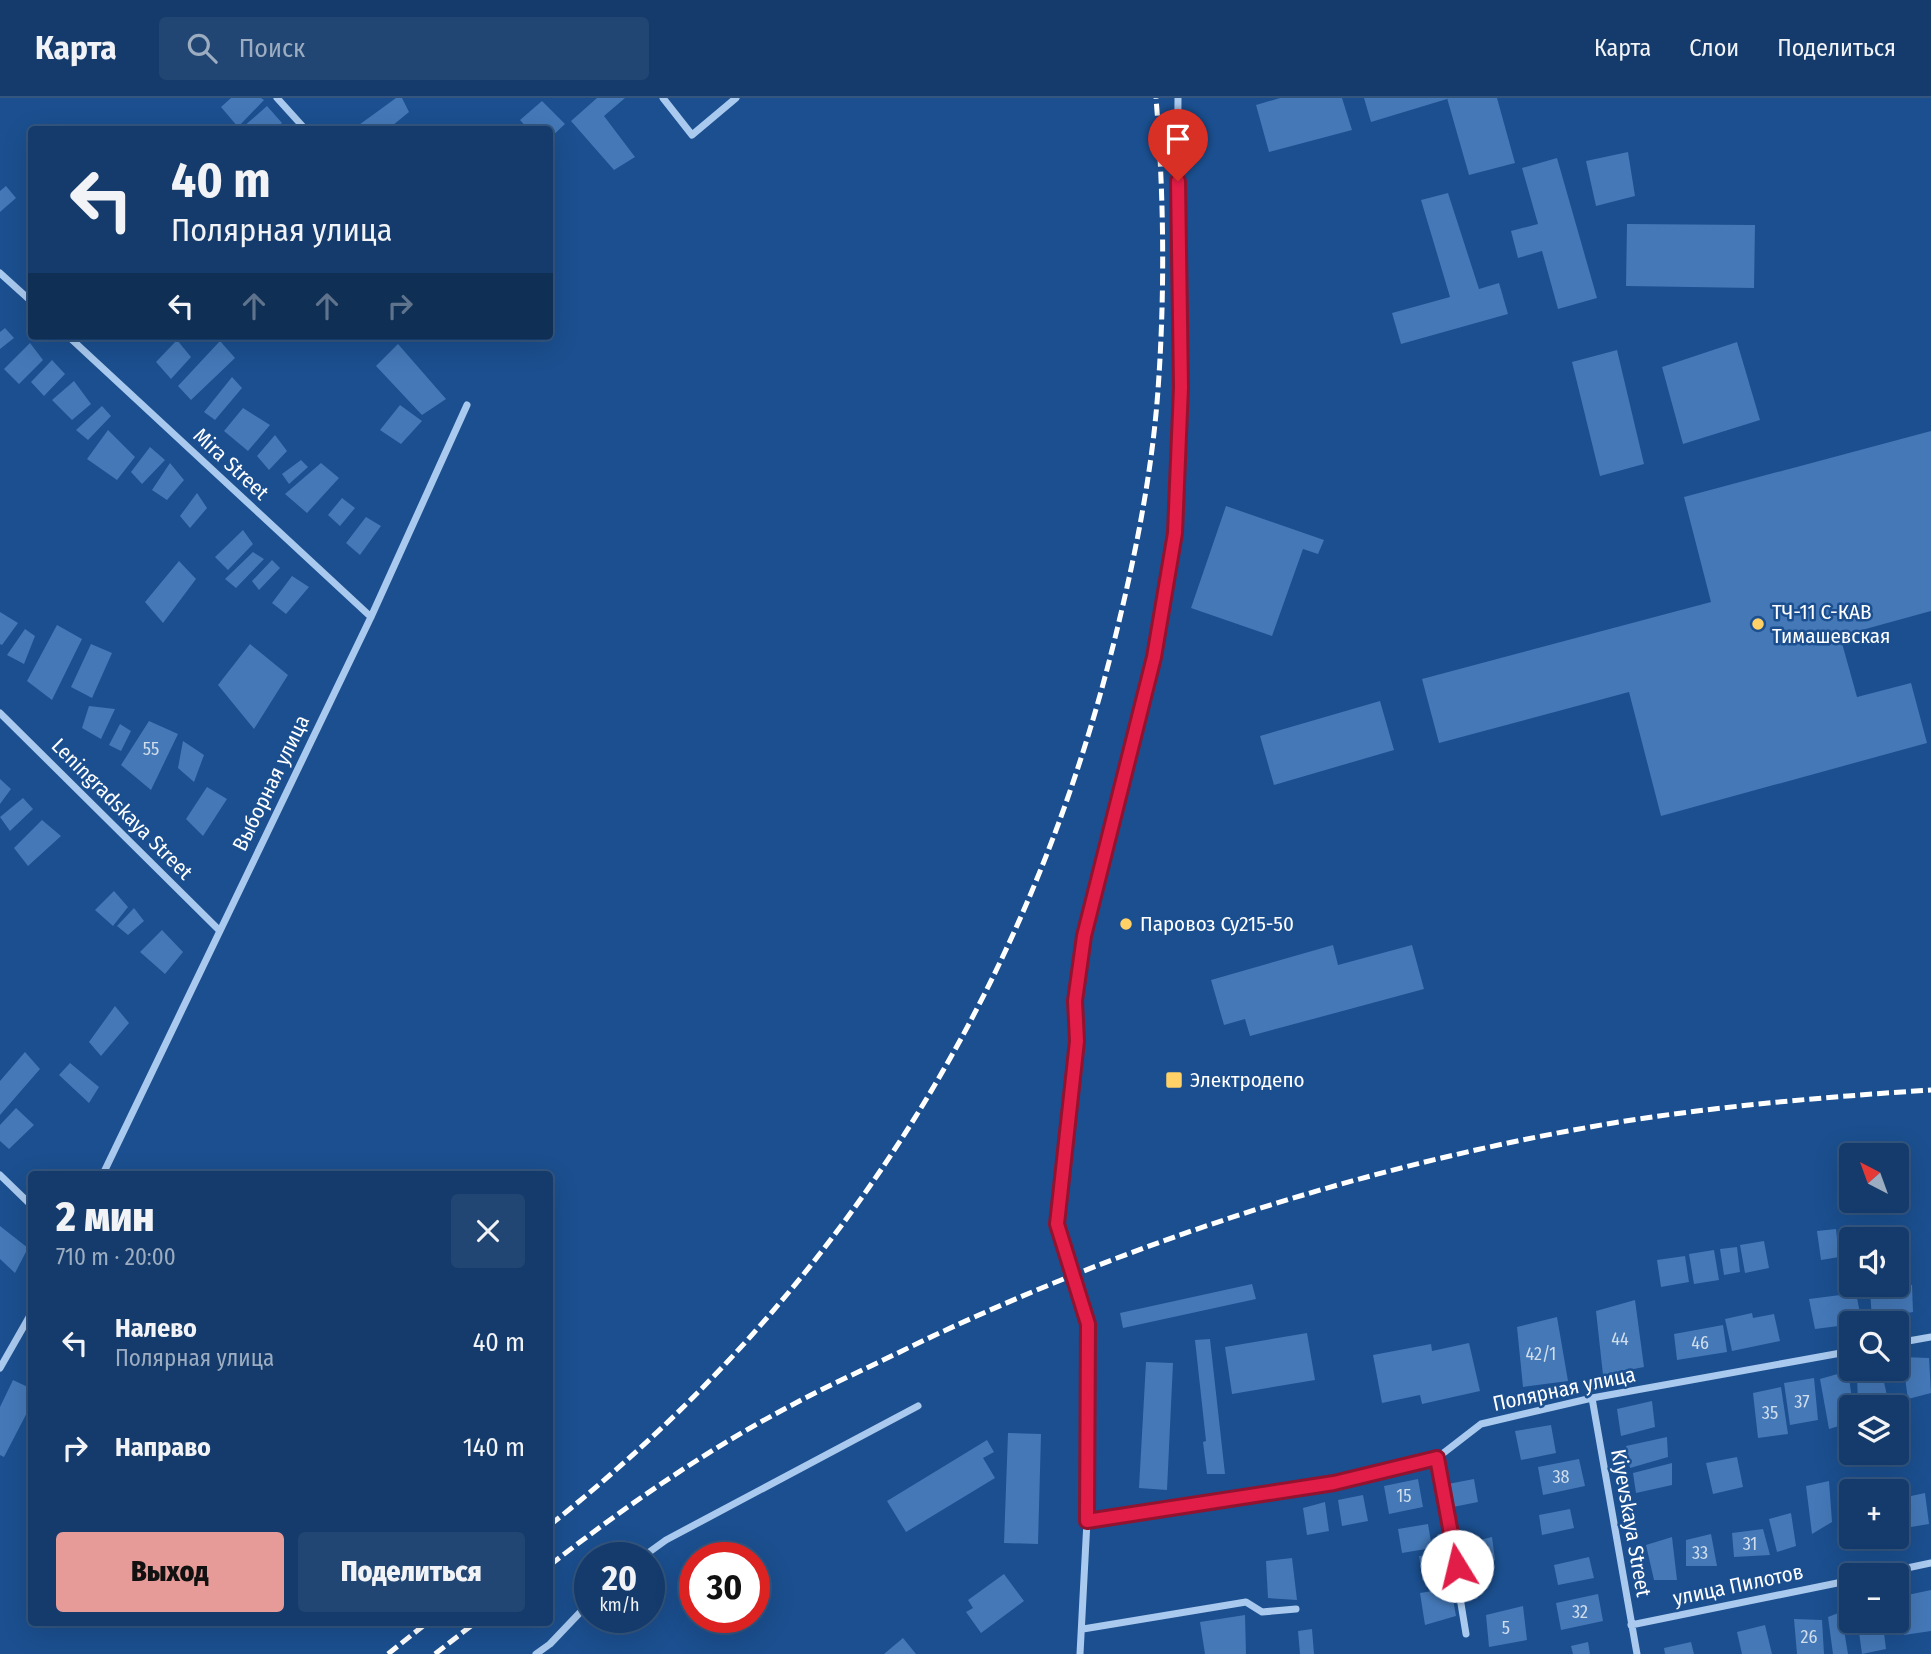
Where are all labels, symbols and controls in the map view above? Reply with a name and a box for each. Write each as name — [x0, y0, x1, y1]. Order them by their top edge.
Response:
search box — [159, 17, 649, 80]
text: Карта — [35, 28, 117, 68]
icon: search — [183, 29, 221, 67]
text: Поиск — [239, 33, 305, 64]
text: Карта — [1594, 34, 1651, 62]
text: Слои — [1689, 34, 1739, 62]
text: Поделиться — [1777, 34, 1896, 62]
pin — [1148, 109, 1208, 181]
icon: arrive — [1159, 120, 1197, 158]
text: 40 m — [171, 151, 271, 210]
icon: left — [56, 154, 147, 245]
text: Полярная улица — [171, 211, 392, 249]
icon: left — [162, 287, 200, 325]
icon: ahead — [235, 287, 273, 325]
icon: ahead — [308, 287, 346, 325]
icon: right — [381, 287, 419, 325]
street label: Mira Street — [188, 423, 274, 506]
place label: ТЧ-11 С-КАВ Тимашевская — [1772, 599, 1891, 649]
marker: ТЧ-11 С-КАВ Тимашевская — [1750, 616, 1766, 632]
street label: Выборная улица — [227, 711, 315, 855]
street label: Leningradskaya Street — [46, 733, 198, 885]
house number: 55 — [143, 738, 159, 760]
place label: Паровоз Су215-50 — [1140, 911, 1294, 937]
marker: Паровоз Су215-50 — [1118, 916, 1134, 932]
place label: Электродепо — [1190, 1067, 1305, 1093]
marker: Электродепо — [1164, 1070, 1184, 1090]
north arrow — [1839, 1143, 1909, 1213]
map controls — [1839, 1143, 1909, 1633]
text: 2 мин — [56, 1192, 155, 1242]
button: close — [451, 1194, 525, 1268]
button: sound — [1839, 1227, 1909, 1297]
text: 710 m · 20:00 — [56, 1243, 176, 1271]
button: search — [1839, 1311, 1909, 1381]
text: Налево — [115, 1313, 197, 1344]
icon: left — [56, 1324, 94, 1362]
text: 40 m — [473, 1327, 525, 1358]
house number: 44 — [1611, 1328, 1629, 1350]
house number: 46 — [1691, 1332, 1709, 1354]
house number: 42/1 — [1526, 1343, 1556, 1365]
text: Полярная улица — [115, 1344, 274, 1372]
street label: Полярная улица — [1490, 1361, 1638, 1417]
house number: 37 — [1794, 1391, 1810, 1413]
button: layers — [1839, 1395, 1909, 1465]
house number: 35 — [1762, 1402, 1778, 1424]
icon: right — [56, 1429, 94, 1467]
text: Направо — [115, 1432, 211, 1463]
text: 140 m — [463, 1432, 525, 1463]
street label: Kiyevskaya Street — [1605, 1447, 1657, 1599]
house number: 38 — [1552, 1466, 1570, 1488]
button: + — [1839, 1479, 1909, 1549]
house number: 15 — [1396, 1485, 1412, 1507]
position arrow — [1420, 1529, 1494, 1603]
button: Выход — [56, 1532, 284, 1612]
button: Поделиться — [298, 1532, 525, 1612]
house number: 31 — [1743, 1533, 1757, 1555]
speed limit sign: 30 — [679, 1542, 770, 1633]
house number: 33 — [1692, 1542, 1708, 1564]
text: 20 — [602, 1557, 637, 1599]
street label: улица Пилотов — [1671, 1559, 1805, 1611]
button: − — [1839, 1563, 1909, 1633]
text: km/h — [599, 1594, 640, 1616]
house number: 32 — [1572, 1601, 1588, 1623]
house number: 5 — [1502, 1617, 1510, 1639]
house number: 26 — [1801, 1626, 1818, 1648]

